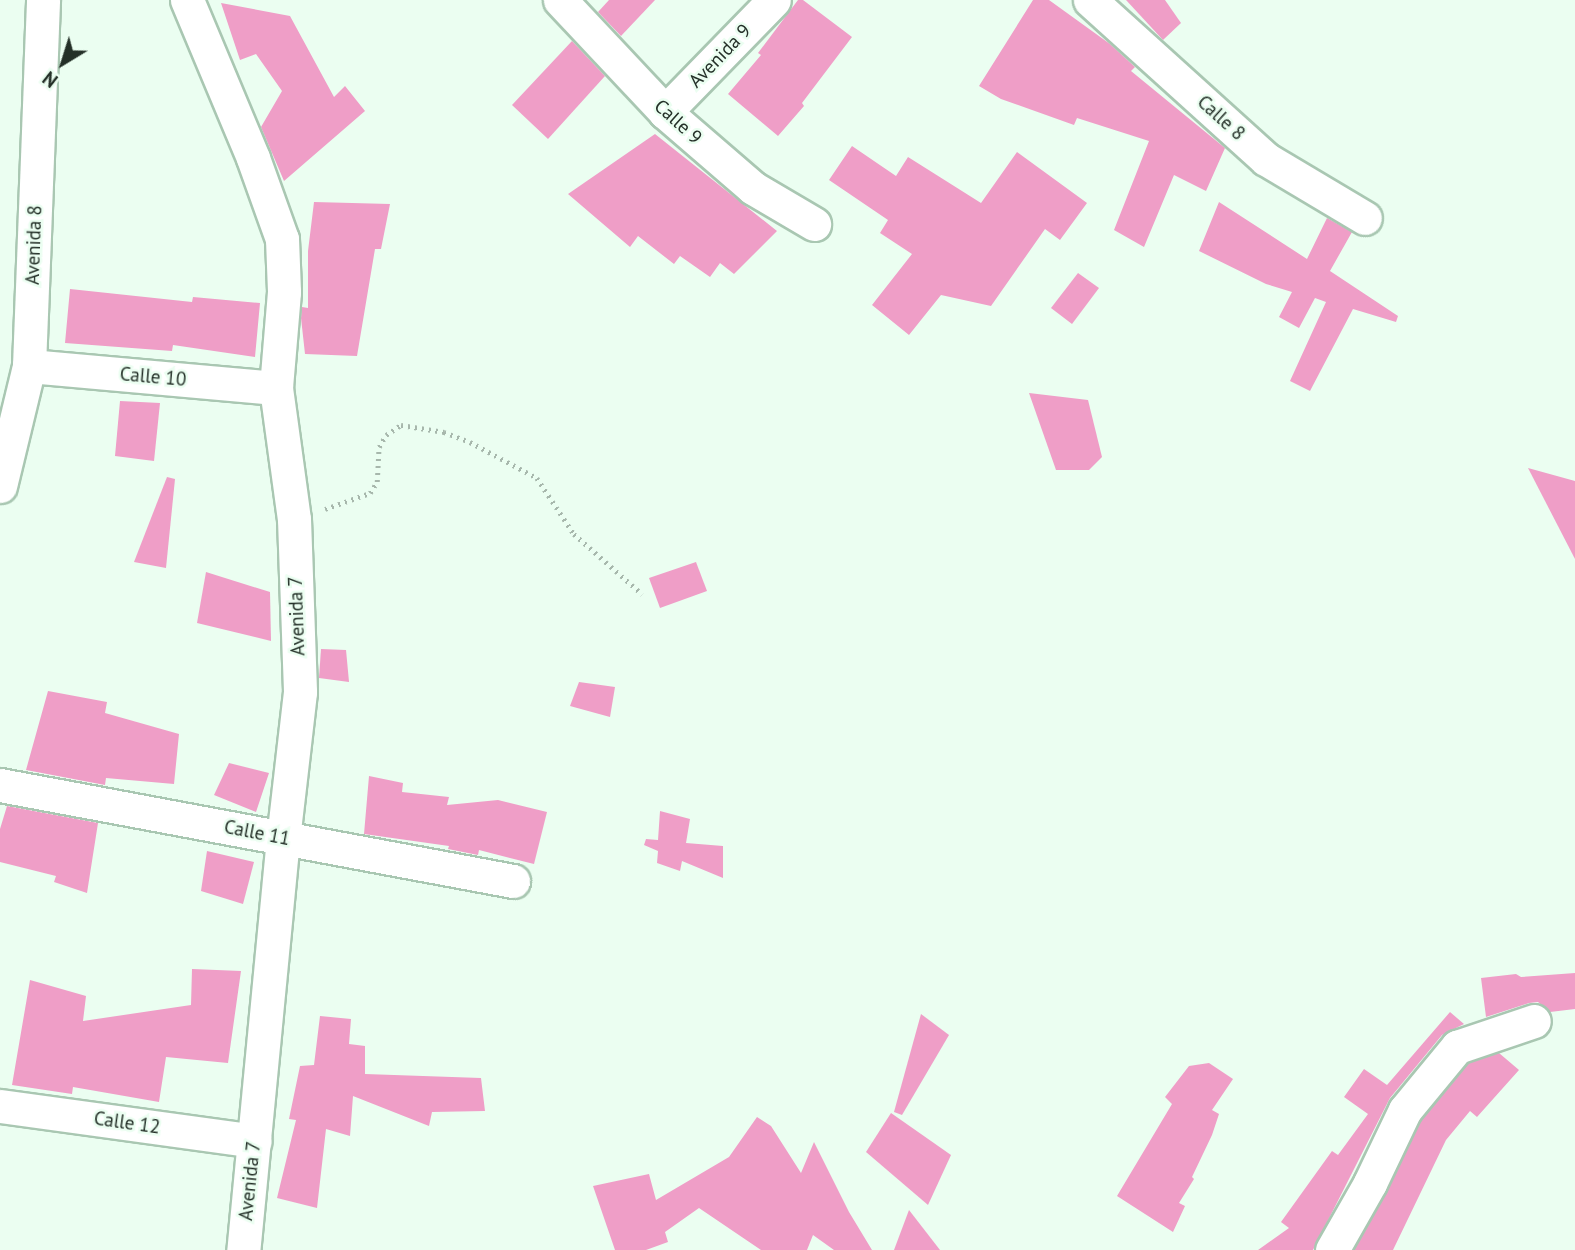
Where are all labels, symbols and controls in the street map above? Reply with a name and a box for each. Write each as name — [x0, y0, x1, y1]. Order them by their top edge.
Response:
street label: Avenida 9 — [684, 19, 756, 93]
north arrow — [28, 28, 98, 98]
text: N — [38, 66, 62, 93]
street label: Calle 8 — [1193, 91, 1249, 145]
street label: Calle 9 — [650, 95, 706, 149]
street label: Avenida 8 — [21, 205, 47, 285]
street label: Calle 10 — [119, 363, 187, 391]
street label: Avenida 7 — [284, 576, 310, 656]
street label: Calle 11 — [222, 815, 292, 851]
street label: Calle 12 — [92, 1107, 162, 1139]
street label: Avenida 7 — [235, 1140, 265, 1222]

